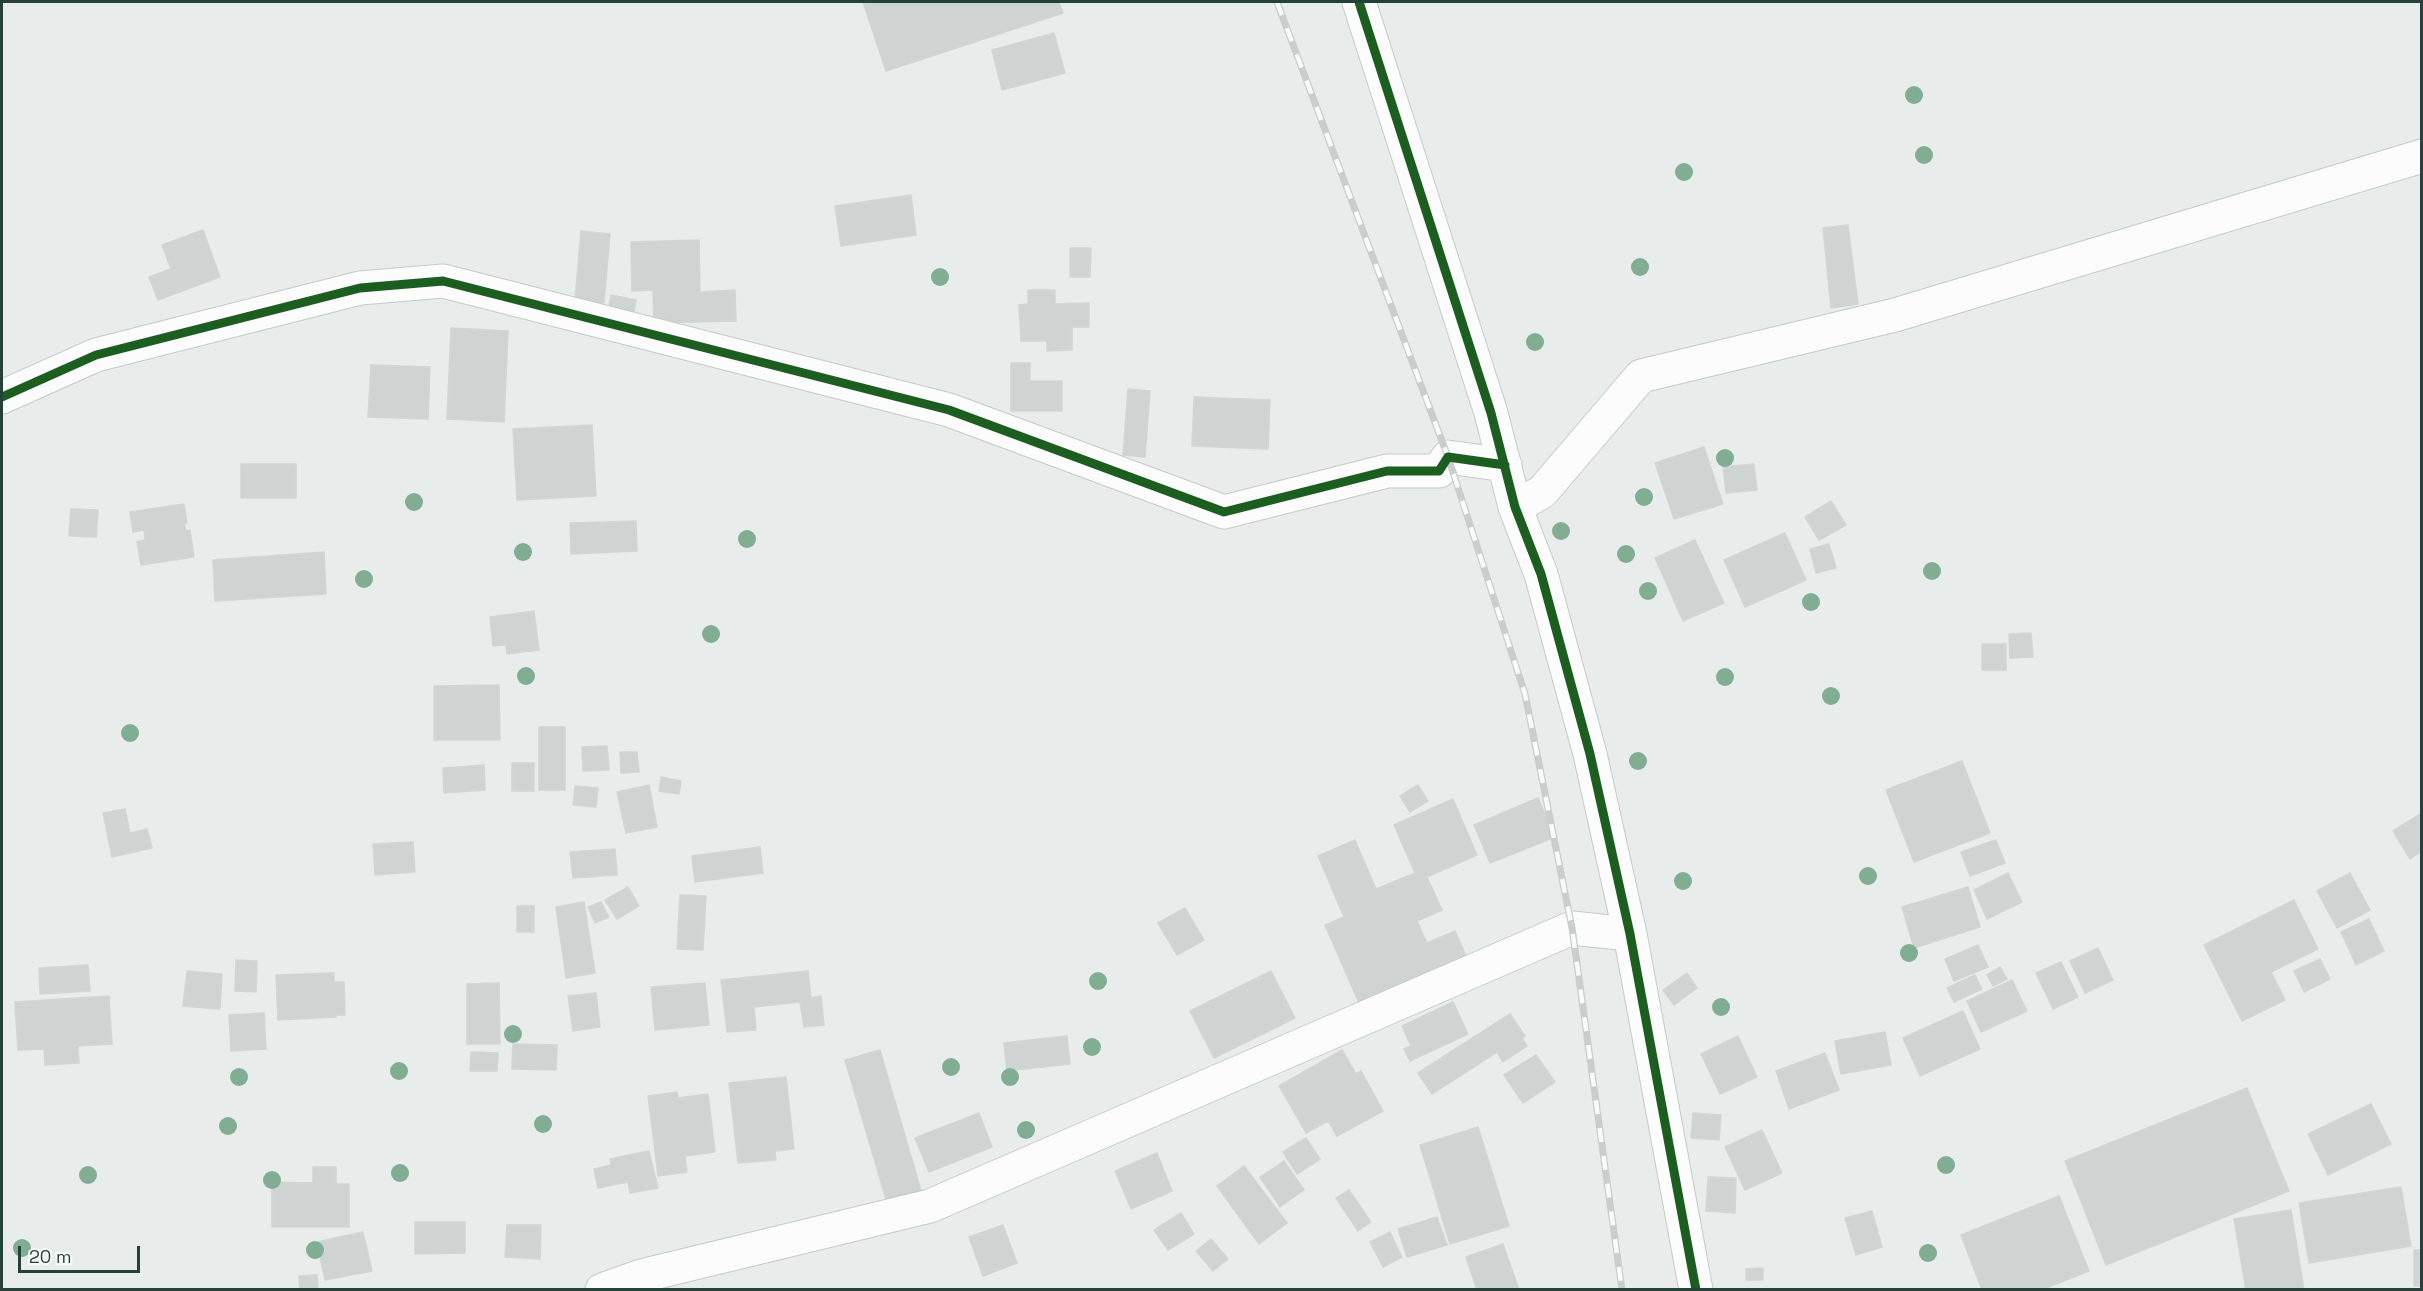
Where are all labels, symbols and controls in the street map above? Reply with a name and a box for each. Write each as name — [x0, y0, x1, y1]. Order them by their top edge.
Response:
scale bar — [21, 1234, 142, 1272]
text: 20 m — [29, 1245, 72, 1268]

